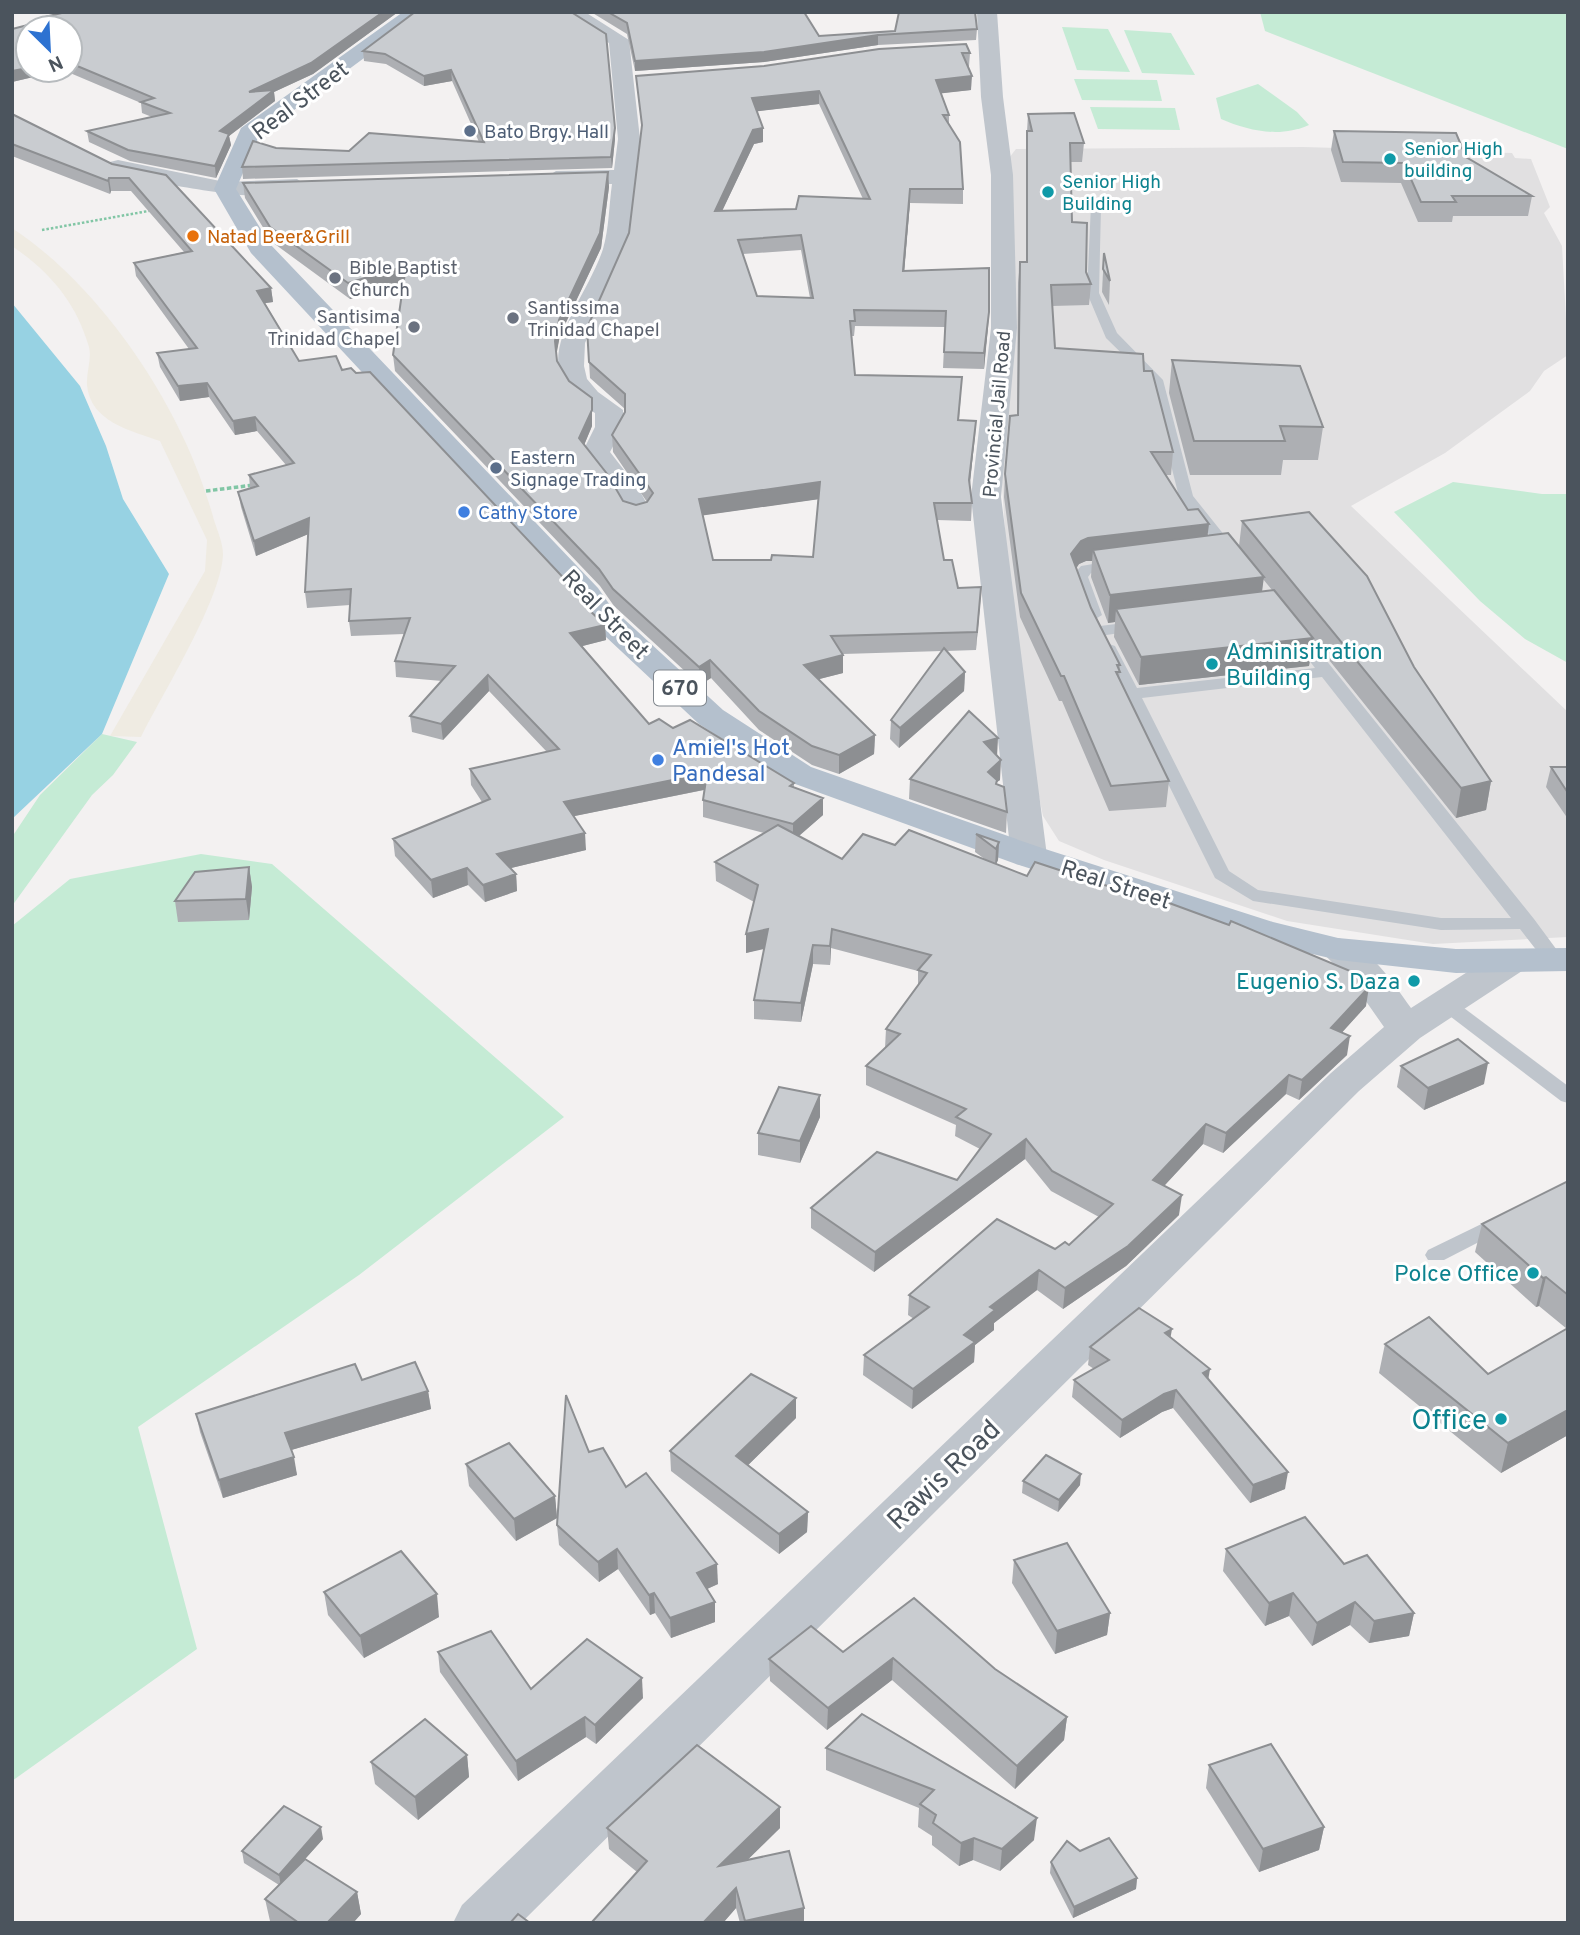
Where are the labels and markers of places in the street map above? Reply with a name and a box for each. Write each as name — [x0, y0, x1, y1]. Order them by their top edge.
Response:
place label: Bato Brgy. Hall — [484, 121, 609, 145]
marker: Bato Brgy. Hall — [462, 123, 478, 139]
place label: Senior High building — [1404, 138, 1503, 184]
marker: Senior High building — [1382, 151, 1398, 167]
place label: Senior High Building — [1062, 171, 1161, 217]
marker: Senior High Building — [1040, 184, 1056, 200]
place label: Natad Beer&Grill — [207, 226, 350, 250]
marker: Natad Beer&Grill — [185, 228, 201, 244]
place label: Bible Baptist Church — [349, 257, 458, 303]
marker: Bible Baptist Church — [327, 270, 343, 286]
place label: Santissima Trinidad Chapel — [527, 297, 660, 343]
place label: Santisima Trinidad Chapel — [267, 306, 400, 352]
marker: Santissima Trinidad Chapel — [505, 310, 521, 326]
marker: Santisima Trinidad Chapel — [406, 319, 422, 335]
place label: Eastern Signage Trading — [510, 447, 647, 493]
marker: Eastern Signage Trading — [488, 460, 504, 476]
place label: Cathy Store — [478, 502, 578, 526]
marker: Cathy Store — [456, 504, 472, 520]
place label: Adminisitration Building — [1226, 639, 1383, 694]
marker: Adminisitration Building — [1204, 656, 1220, 672]
place label: Amiel's Hot Pandesal — [672, 735, 790, 790]
marker: Amiel's Hot Pandesal — [650, 752, 666, 768]
place label: Eugenio S. Daza — [1236, 969, 1400, 998]
marker: Eugenio S. Daza — [1406, 973, 1422, 989]
place label: Polce Office — [1394, 1261, 1519, 1290]
marker: Polce Office — [1525, 1265, 1541, 1281]
place label: Office — [1411, 1404, 1487, 1440]
marker: Office — [1493, 1411, 1509, 1427]

